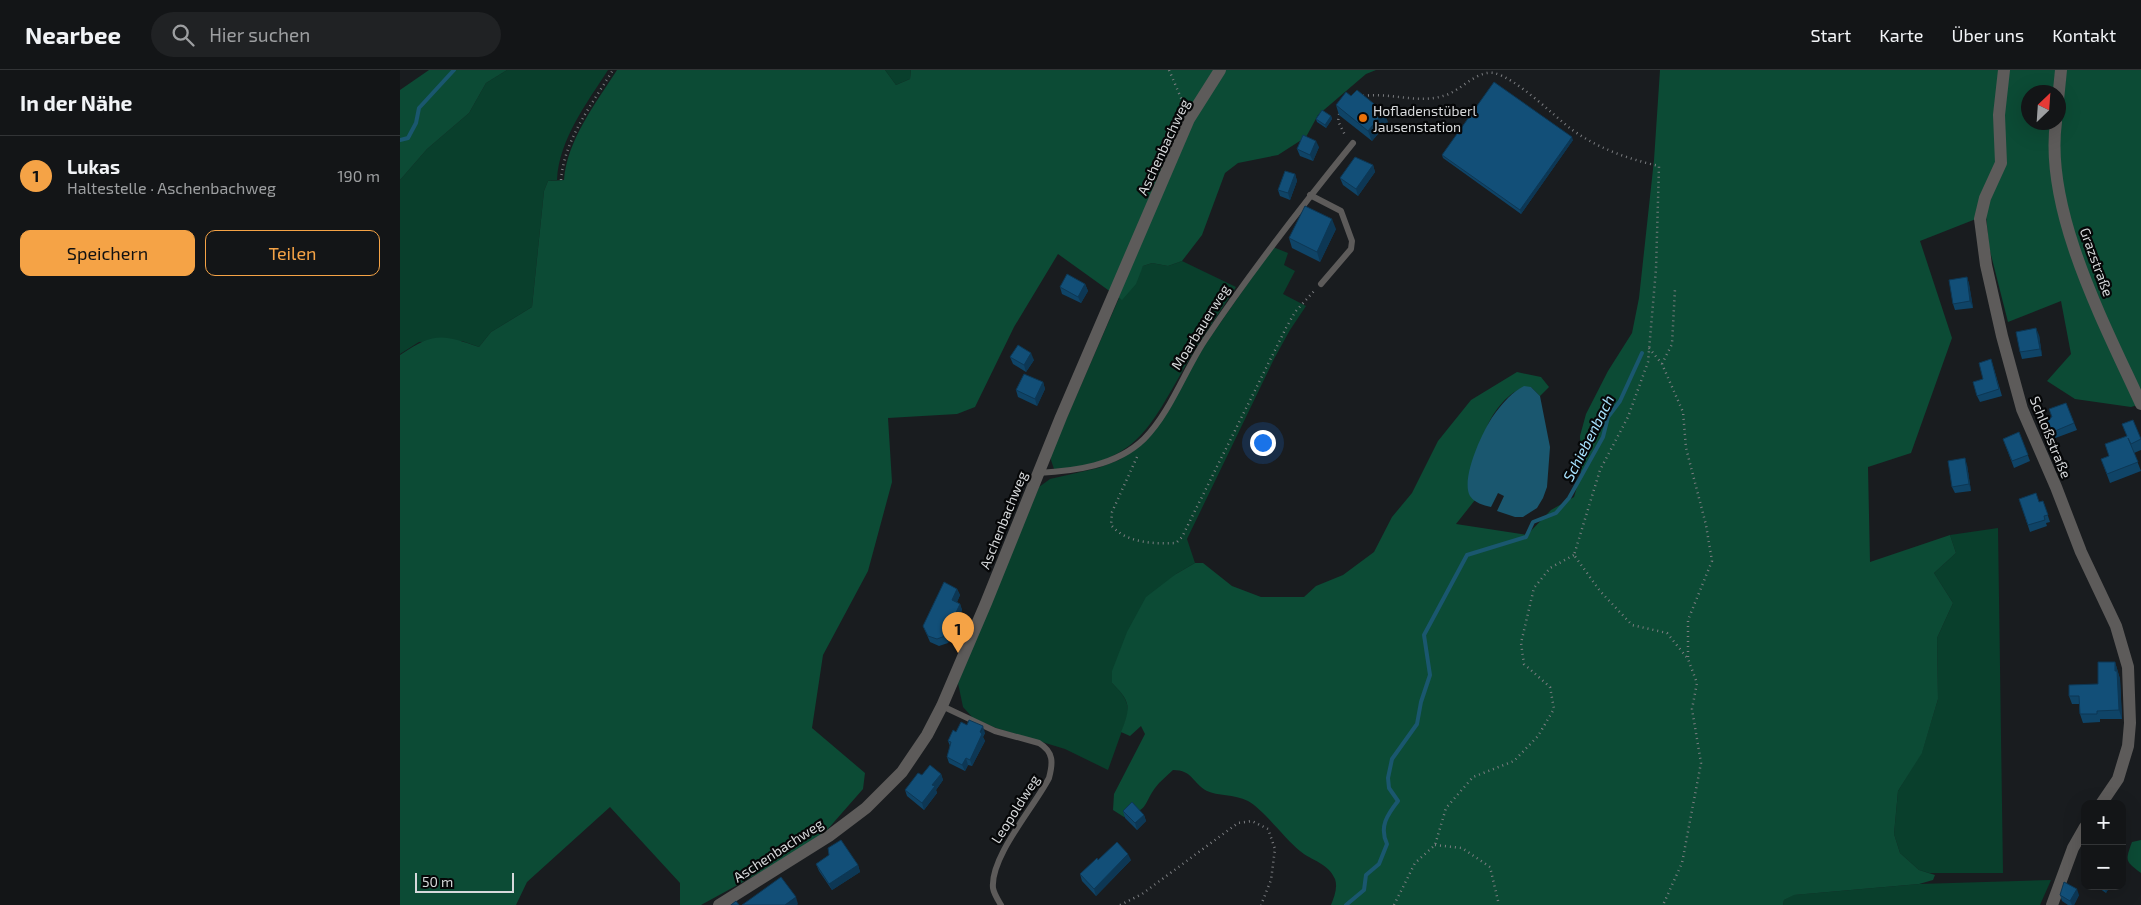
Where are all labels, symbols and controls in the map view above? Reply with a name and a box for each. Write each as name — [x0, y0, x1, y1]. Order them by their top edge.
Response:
search box — [151, 12, 501, 57]
text: Nearbee — [25, 20, 121, 49]
icon: search — [169, 21, 197, 49]
text: Hier suchen — [209, 23, 310, 46]
text: Start — [1810, 24, 1851, 46]
text: Karte — [1879, 24, 1924, 46]
text: Über uns — [1952, 24, 2024, 46]
text: Kontakt — [2052, 24, 2116, 46]
north arrow — [2021, 85, 2066, 130]
text: In der Nähe — [20, 90, 132, 115]
street label: Aschenbachweg — [1133, 96, 1193, 198]
place label: Hofladenstüberl Jausenstation — [1373, 102, 1478, 135]
marker: Hofladenstüberl Jausenstation — [1357, 112, 1369, 124]
text: Lukas — [67, 155, 120, 178]
text: 1 — [33, 166, 39, 185]
text: 190 m — [337, 166, 380, 185]
text: Haltestelle · Aschenbachweg — [67, 178, 276, 197]
street label: Grazstraße — [2077, 225, 2117, 299]
button: Speichern — [20, 230, 195, 276]
button: Teilen — [205, 230, 380, 276]
street label: Moarbauerweg — [1167, 281, 1233, 373]
water label: Schiebenbach — [1559, 392, 1617, 484]
street label: Schloßstraße — [2027, 393, 2075, 481]
your location — [1250, 430, 1276, 456]
street label: Aschenbachweg — [976, 468, 1030, 571]
pin: 1 — [942, 612, 974, 653]
street label: Leopoldweg — [987, 771, 1043, 846]
map controls — [2081, 800, 2126, 890]
button: + — [2081, 800, 2126, 845]
street label: Aschenbachweg — [730, 814, 826, 885]
button: − — [2081, 845, 2126, 890]
scale bar — [415, 870, 514, 893]
text: 50 m — [422, 873, 453, 890]

